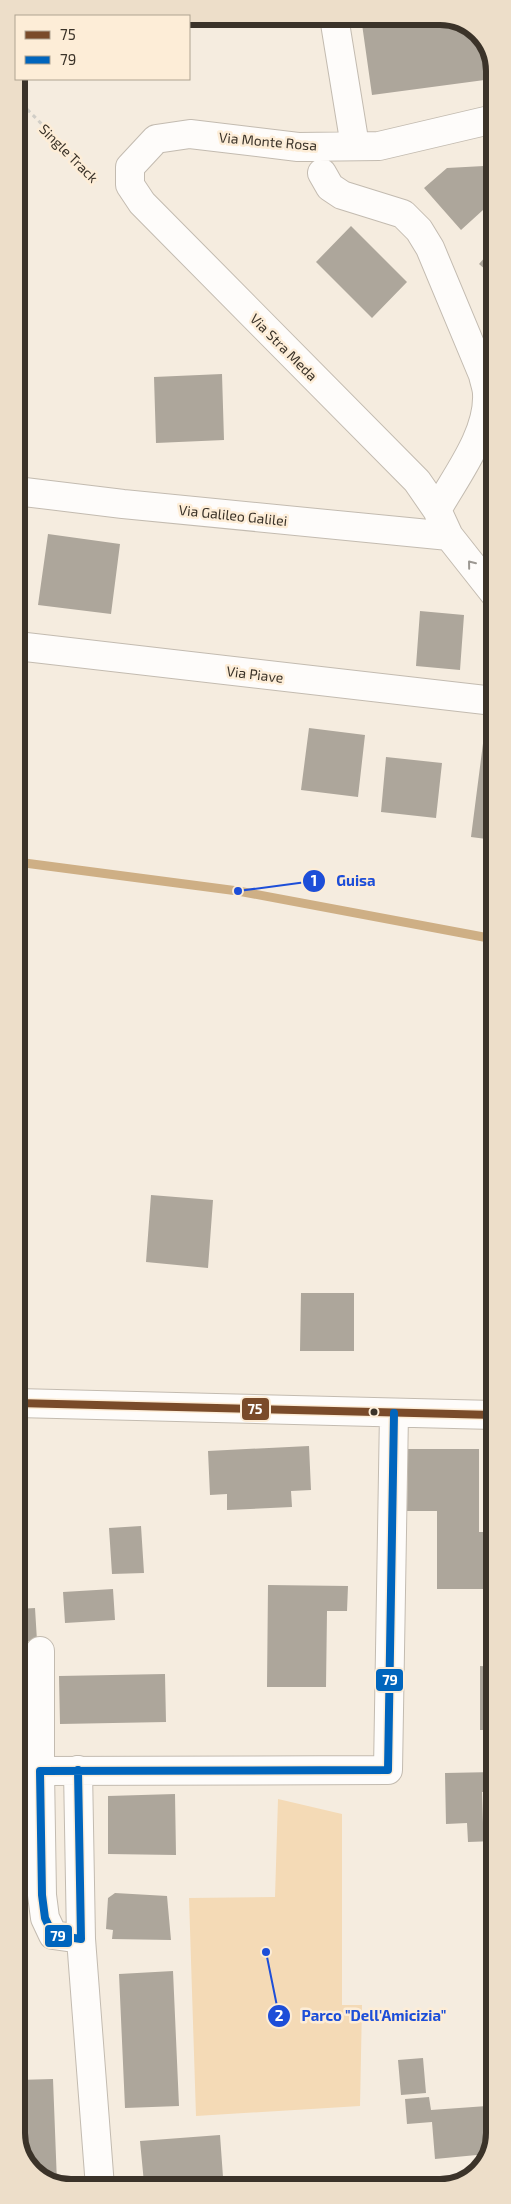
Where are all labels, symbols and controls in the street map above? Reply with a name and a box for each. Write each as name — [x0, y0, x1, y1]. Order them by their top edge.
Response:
legend — [15, 15, 190, 80]
text: 75 — [60, 25, 76, 43]
text: 79 — [60, 50, 76, 68]
street label: Single Track — [36, 120, 102, 186]
street label: Via Monte Rosa — [218, 128, 318, 154]
street label: Via Stra Meda — [247, 310, 321, 384]
street label: Via Galileo Galilei — [178, 501, 288, 529]
one-way arrow — [468, 561, 477, 570]
street label: Via Piave — [226, 662, 284, 686]
callout: Guisa — [302, 866, 386, 896]
text: 1 — [311, 871, 317, 889]
text: Guisa — [336, 871, 376, 889]
line badge: 75 — [241, 1397, 270, 1421]
text: 75 — [247, 1400, 263, 1417]
unlabelled marker — [369, 1407, 379, 1417]
line badge: 79 — [375, 1668, 404, 1692]
text: 79 — [382, 1671, 398, 1688]
line badge: 79 — [44, 1924, 73, 1948]
text: 79 — [50, 1927, 66, 1944]
callout: Parco "Dell'Amicizia" — [267, 2001, 457, 2031]
text: 2 — [275, 2006, 284, 2024]
text: Parco "Dell'Amicizia" — [302, 2006, 446, 2024]

